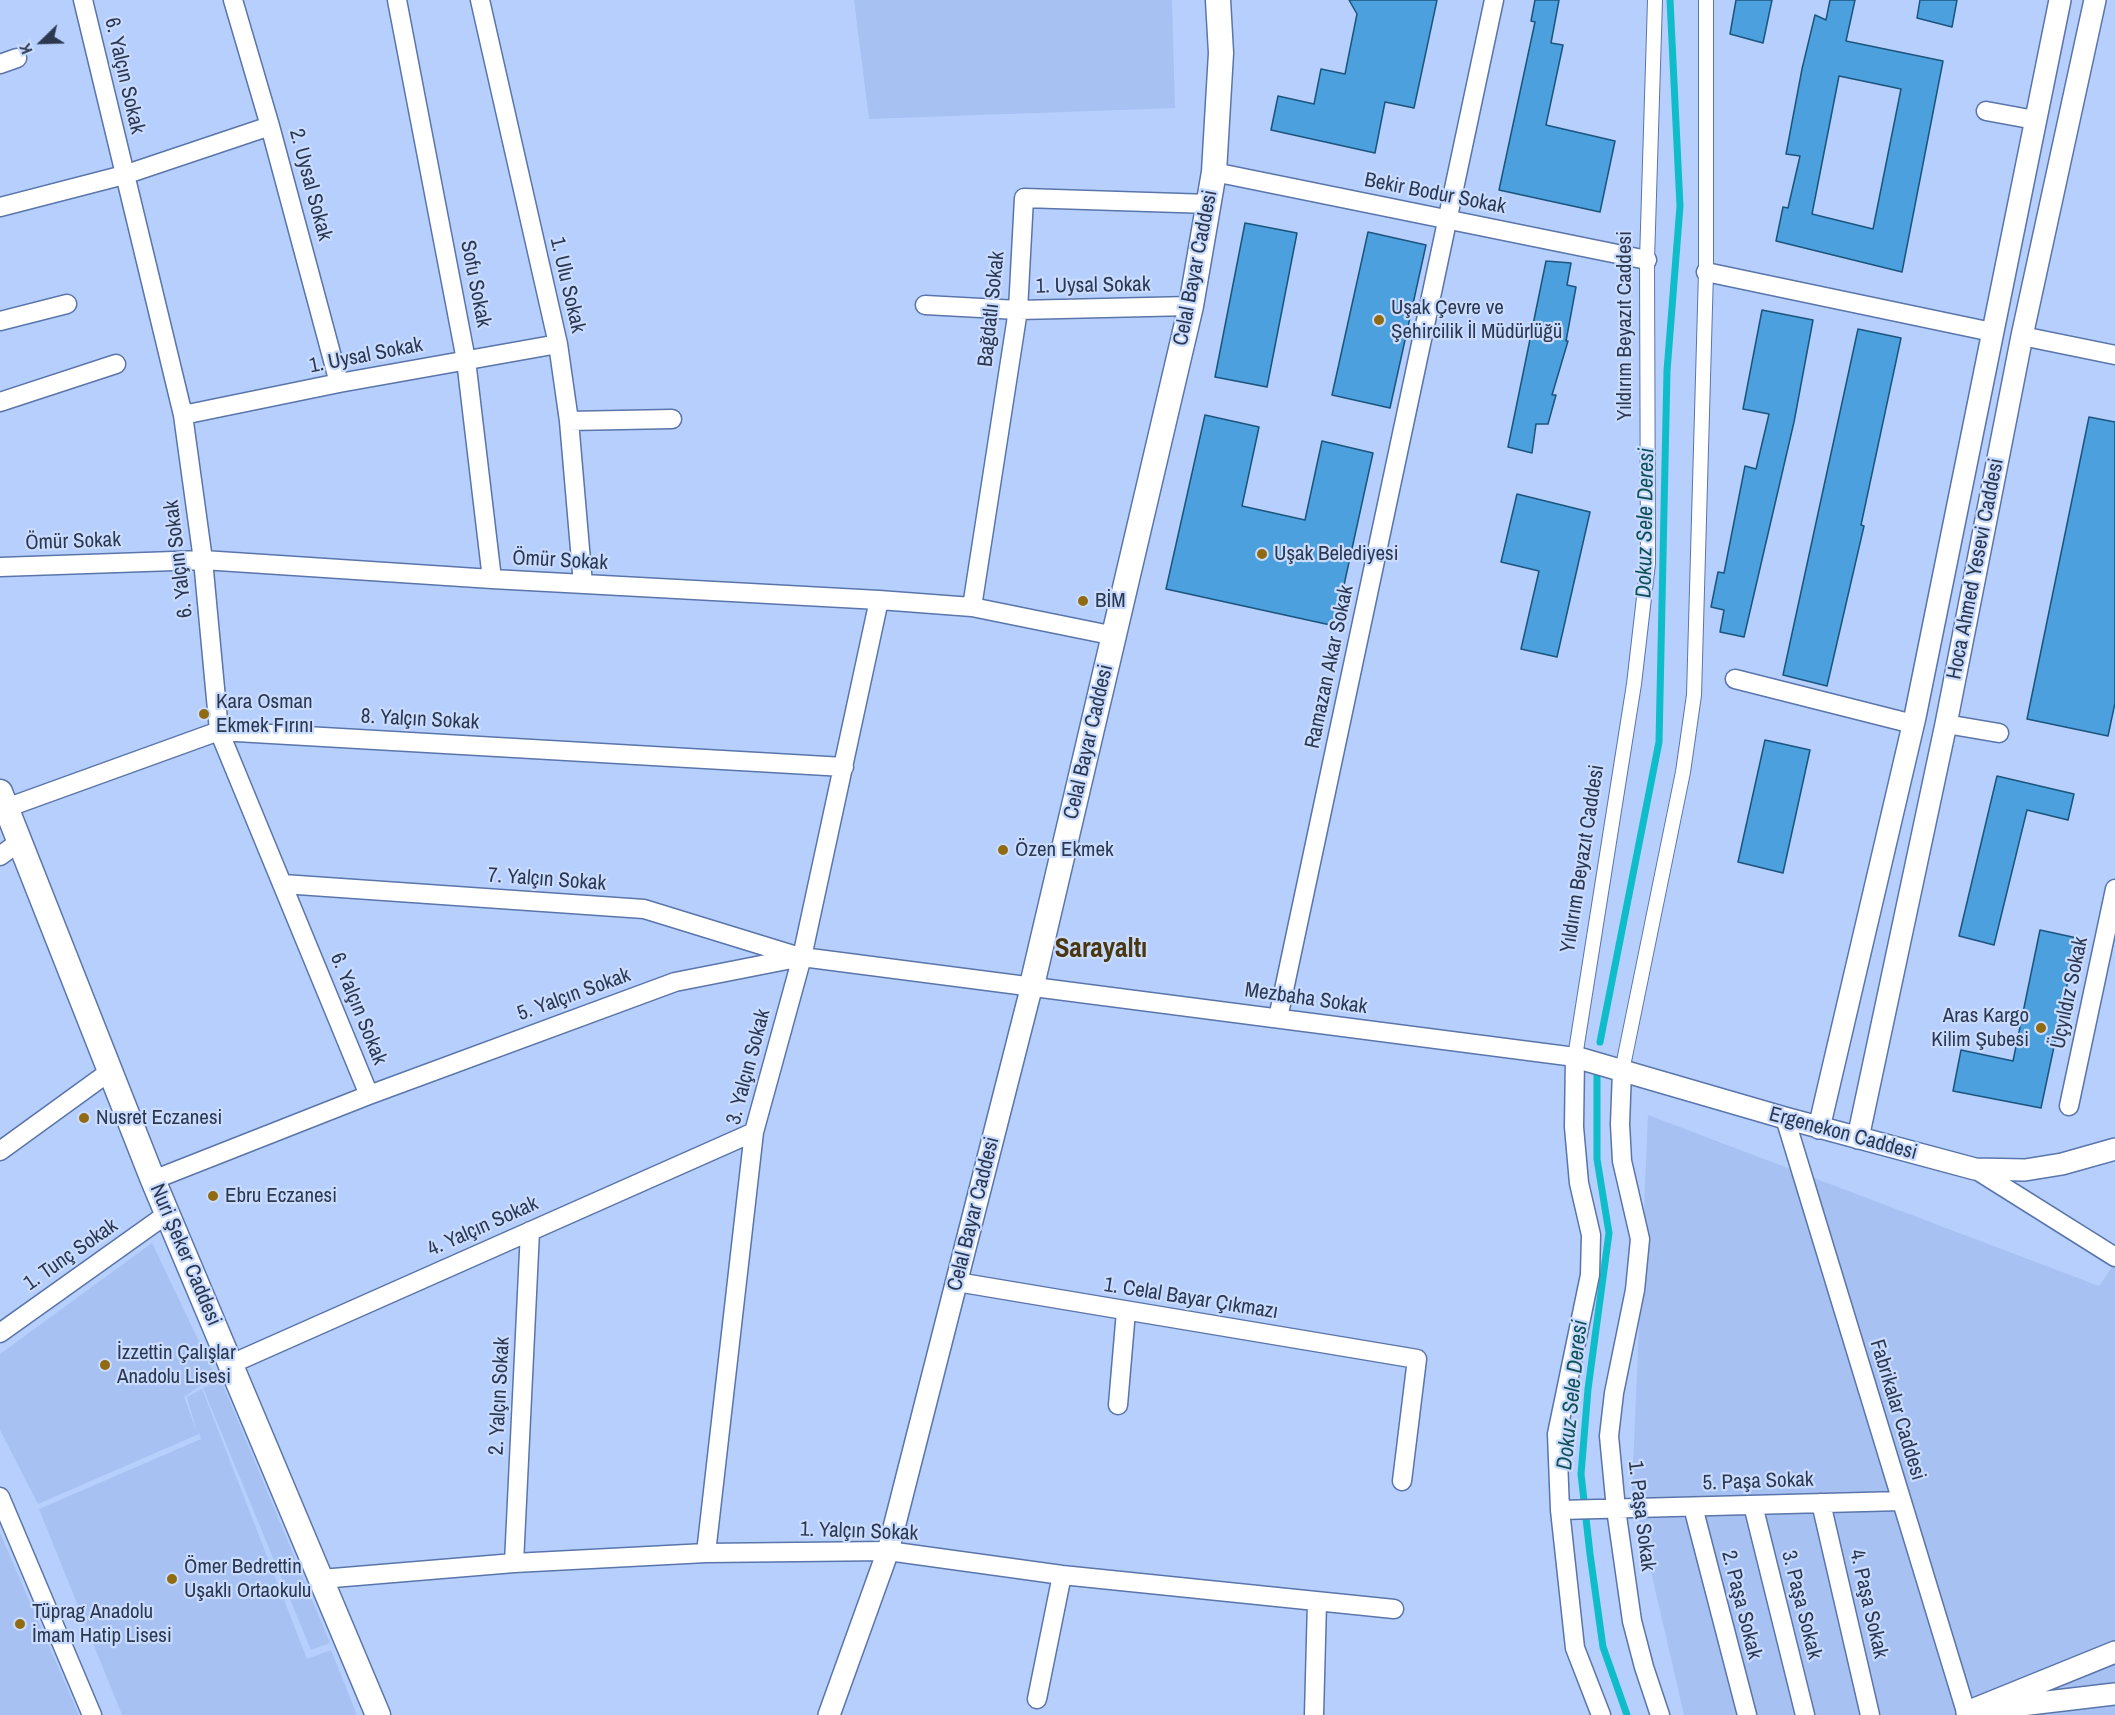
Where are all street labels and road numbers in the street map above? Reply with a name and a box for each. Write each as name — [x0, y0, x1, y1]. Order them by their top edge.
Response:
street label: 6. Yalçın Sokak — [98, 15, 150, 137]
street label: 2. Uysal Sokak — [283, 126, 337, 244]
street label: Bekir Bodur Sokak — [1362, 168, 1508, 220]
street label: Celal Bayar Caddesi — [1169, 188, 1223, 348]
street label: Yıldırım Beyazıt Caddesi — [1612, 231, 1638, 421]
street label: 1. Ulu Sokak — [544, 235, 590, 335]
street label: Sofu Sokak — [454, 238, 496, 330]
street label: Bağdatlı Sokak — [973, 250, 1011, 368]
street label: 1. Uysal Sokak — [1035, 272, 1151, 300]
street label: 1. Uysal Sokak — [307, 333, 425, 379]
street label: Hoca Ahmed Yesevi Caddesi — [1942, 456, 2010, 682]
street label: 6. Yalçın Sokak — [159, 499, 199, 619]
street label: Ömür Sokak — [25, 528, 121, 556]
street label: Ömür Sokak — [512, 546, 608, 576]
street label: Ramazan Akar Sokak — [1300, 583, 1360, 751]
street label: Celal Bayar Caddesi — [1059, 662, 1119, 822]
street label: 8. Yalçın Sokak — [360, 704, 480, 736]
street label: Yıldırım Beyazıt Caddesi — [1556, 763, 1610, 955]
street label: 7. Yalçın Sokak — [487, 863, 607, 897]
street label: Üçyıldız Sokak — [2046, 935, 2094, 1051]
street label: 6. Yalçın Sokak — [324, 949, 392, 1069]
street label: 5. Yalçın Sokak — [514, 963, 634, 1027]
street label: Mezbaha Sokak — [1243, 978, 1369, 1020]
street label: 3. Yalçın Sokak — [722, 1007, 776, 1127]
street label: Ergenekon Caddesi — [1766, 1102, 1920, 1166]
street label: Celal Bayar Caddesi — [943, 1134, 1005, 1294]
street label: Nuri Şeker Caddesi — [144, 1180, 226, 1330]
street label: 4. Yalçın Sokak — [424, 1191, 542, 1263]
street label: 1. Tunç Sokak — [19, 1214, 123, 1296]
street label: 1. Celal Bayar Çıkmazı — [1102, 1273, 1280, 1325]
street label: 2. Yalçın Sokak — [484, 1336, 516, 1456]
street label: Fabrikalar Caddesi — [1864, 1337, 1930, 1483]
street label: 1. Paşa Sokak — [1622, 1459, 1660, 1573]
street label: 5. Paşa Sokak — [1702, 1467, 1814, 1497]
street label: 1. Yalçın Sokak — [799, 1517, 919, 1547]
street label: 4. Paşa Sokak — [1843, 1547, 1893, 1661]
street label: 2. Paşa Sokak — [1715, 1548, 1767, 1662]
street label: 3. Paşa Sokak — [1775, 1548, 1827, 1662]

